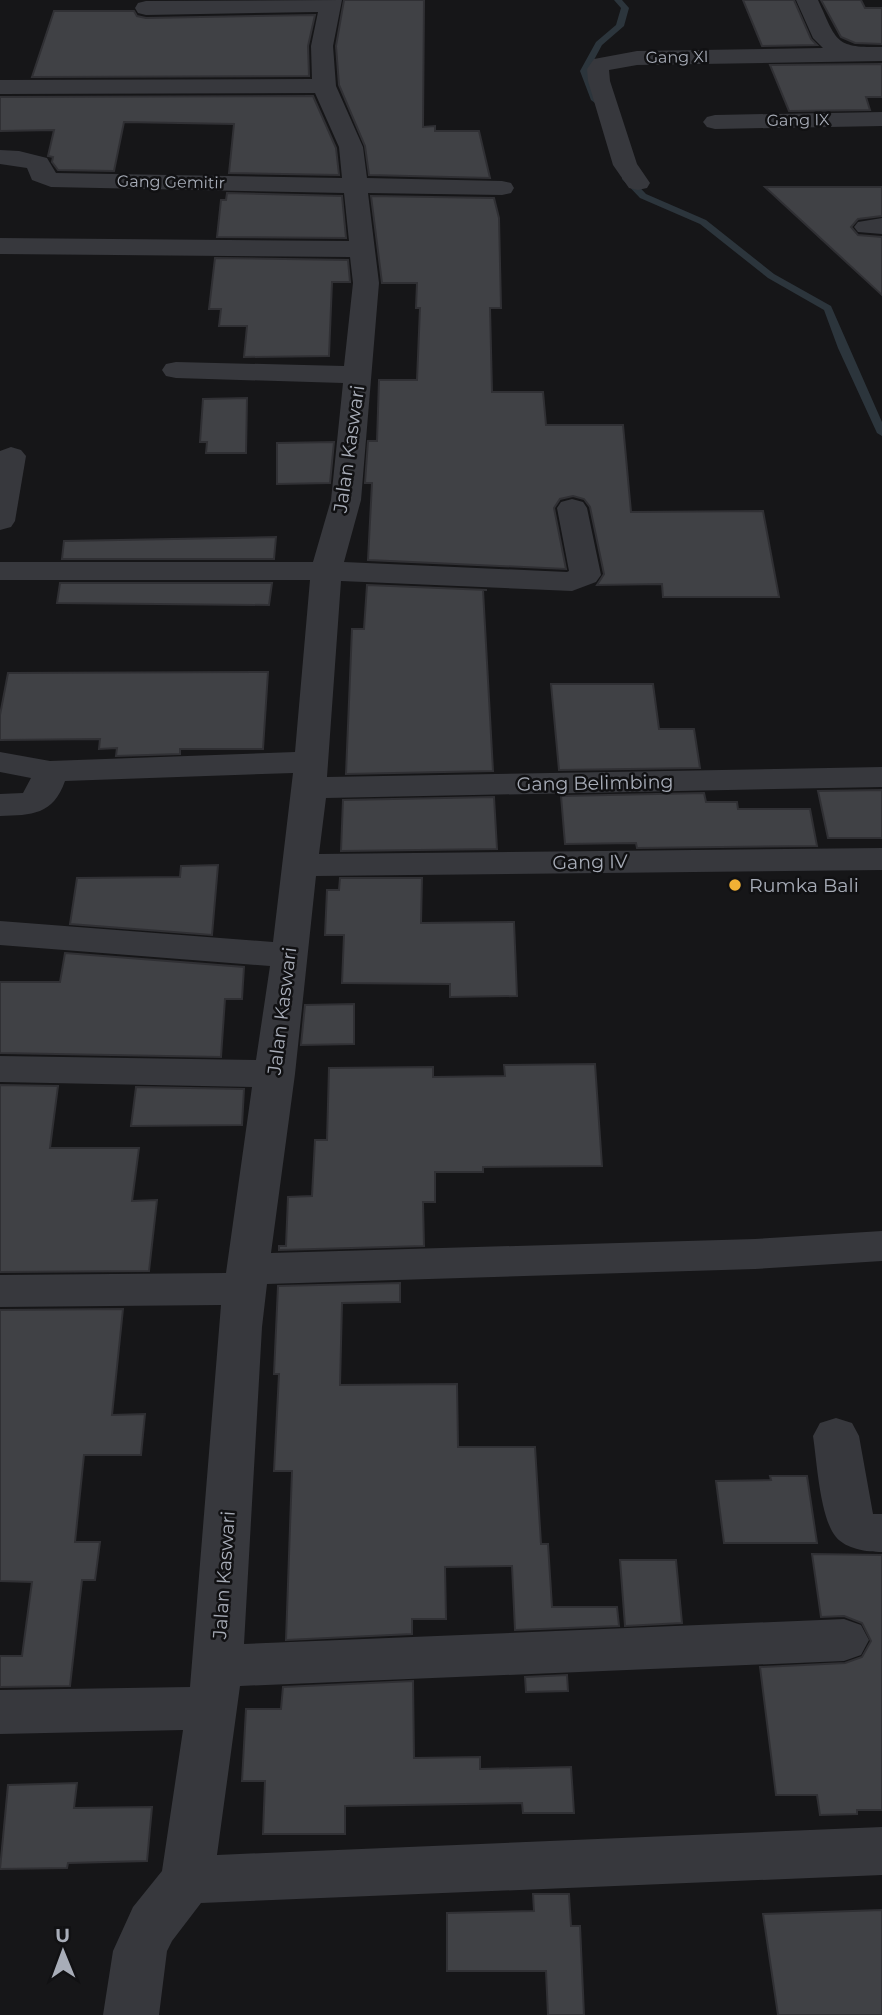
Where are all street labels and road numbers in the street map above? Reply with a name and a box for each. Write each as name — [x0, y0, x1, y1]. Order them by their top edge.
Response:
street label: Gang XI — [645, 47, 709, 67]
street label: Gang IX — [766, 110, 830, 130]
street label: Gang Gemitir — [117, 172, 225, 192]
street label: Jalan Kaswari — [329, 384, 369, 515]
street label: Gang Belimbing — [516, 770, 674, 796]
street label: Gang IV — [552, 850, 629, 874]
street label: Jalan Kaswari — [263, 946, 301, 1077]
street label: Jalan Kaswari — [208, 1510, 240, 1641]

